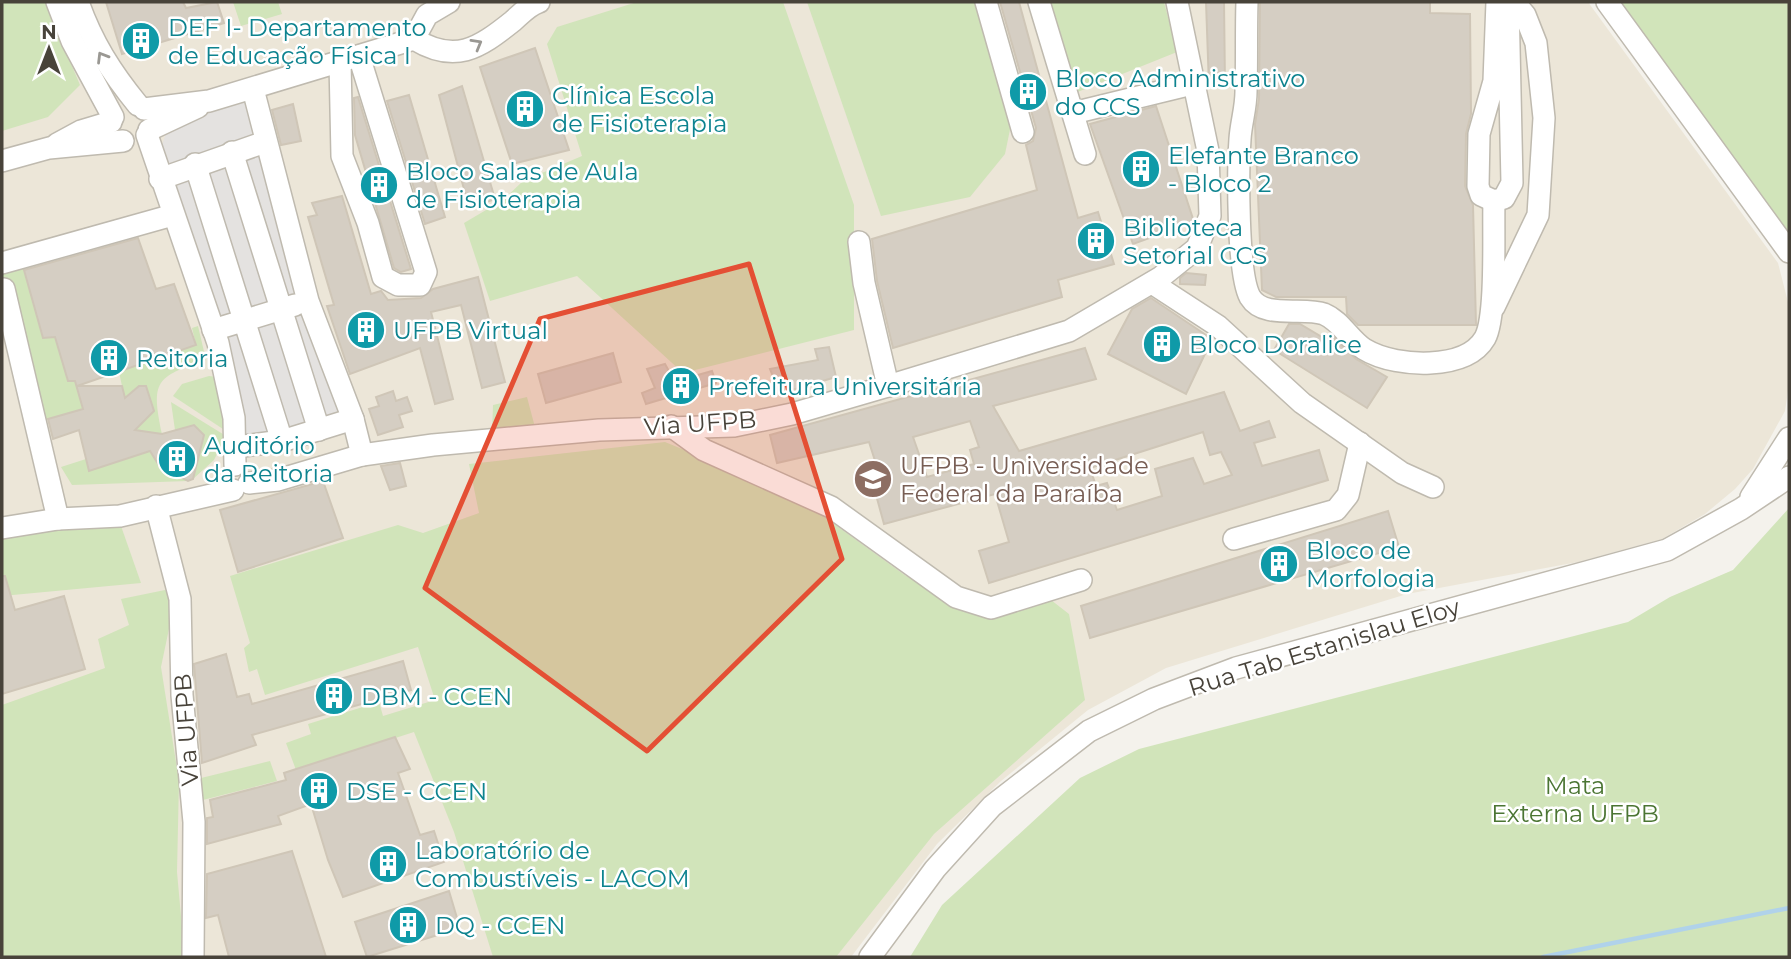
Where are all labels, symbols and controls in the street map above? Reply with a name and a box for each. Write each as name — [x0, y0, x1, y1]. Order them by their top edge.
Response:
place label: DEF I- Departamento de Educação Física I — [168, 13, 427, 70]
north arrow — [14, 14, 84, 84]
building icon: DEF I- Departamento de Educação Física I — [120, 20, 162, 62]
text: N — [41, 21, 57, 44]
one-way arrow — [470, 39, 483, 52]
one-way arrow — [98, 52, 111, 65]
place label: Bloco Administrativo do CCS — [1055, 64, 1305, 121]
building icon: Bloco Administrativo do CCS — [1007, 71, 1049, 113]
place label: Clínica Escola de Fisioterapia — [552, 81, 727, 138]
building icon: Clínica Escola de Fisioterapia — [504, 88, 546, 130]
place label: Elefante Branco - Bloco 2 — [1168, 141, 1359, 198]
building icon: Elefante Branco - Bloco 2 — [1120, 148, 1162, 190]
place label: Bloco Salas de Aula de Fisioterapia — [406, 157, 639, 214]
building icon: Bloco Salas de Aula de Fisioterapia — [358, 164, 400, 206]
place label: Biblioteca Setorial CCS — [1123, 213, 1267, 270]
building icon: Biblioteca Setorial CCS — [1075, 220, 1117, 262]
building icon: UFPB Virtual — [345, 309, 387, 351]
place label: UFPB Virtual — [393, 316, 548, 345]
building icon: Bloco Doralice — [1141, 323, 1183, 365]
place label: Bloco Doralice — [1189, 330, 1362, 359]
building icon: Reitoria — [88, 337, 130, 379]
place label: Reitoria — [136, 344, 229, 373]
building icon: Prefeitura Universitária — [660, 365, 702, 407]
place label: Prefeitura Universitária — [708, 372, 982, 401]
street label: Via UFPB — [643, 405, 757, 441]
place label: Auditório da Reitoria — [204, 431, 333, 488]
building icon: Auditório da Reitoria — [156, 438, 198, 480]
place label: UFPB - Universidade Federal da Paraíba — [900, 451, 1149, 508]
school or university icon: UFPB - Universidade Federal da Paraíba — [852, 458, 894, 500]
place label: Bloco de Morfologia — [1306, 536, 1435, 593]
building icon: Bloco de Morfologia — [1258, 543, 1300, 585]
street label: Rua Tab Estanislau Eloy — [1185, 592, 1463, 702]
street label: Via UFPB — [168, 673, 204, 787]
building icon: DBM - CCEN — [313, 675, 355, 717]
place label: DBM - CCEN — [361, 682, 512, 711]
building icon: DSE - CCEN — [298, 770, 340, 812]
park label: Mata Externa UFPB — [1491, 771, 1659, 828]
place label: DSE - CCEN — [346, 777, 487, 806]
place label: Laboratório de Combustíveis - LACOM — [415, 836, 690, 893]
building icon: Laboratório de Combustíveis - LACOM — [367, 843, 409, 885]
building icon: DQ - CCEN — [387, 904, 429, 946]
place label: DQ - CCEN — [435, 911, 565, 940]

